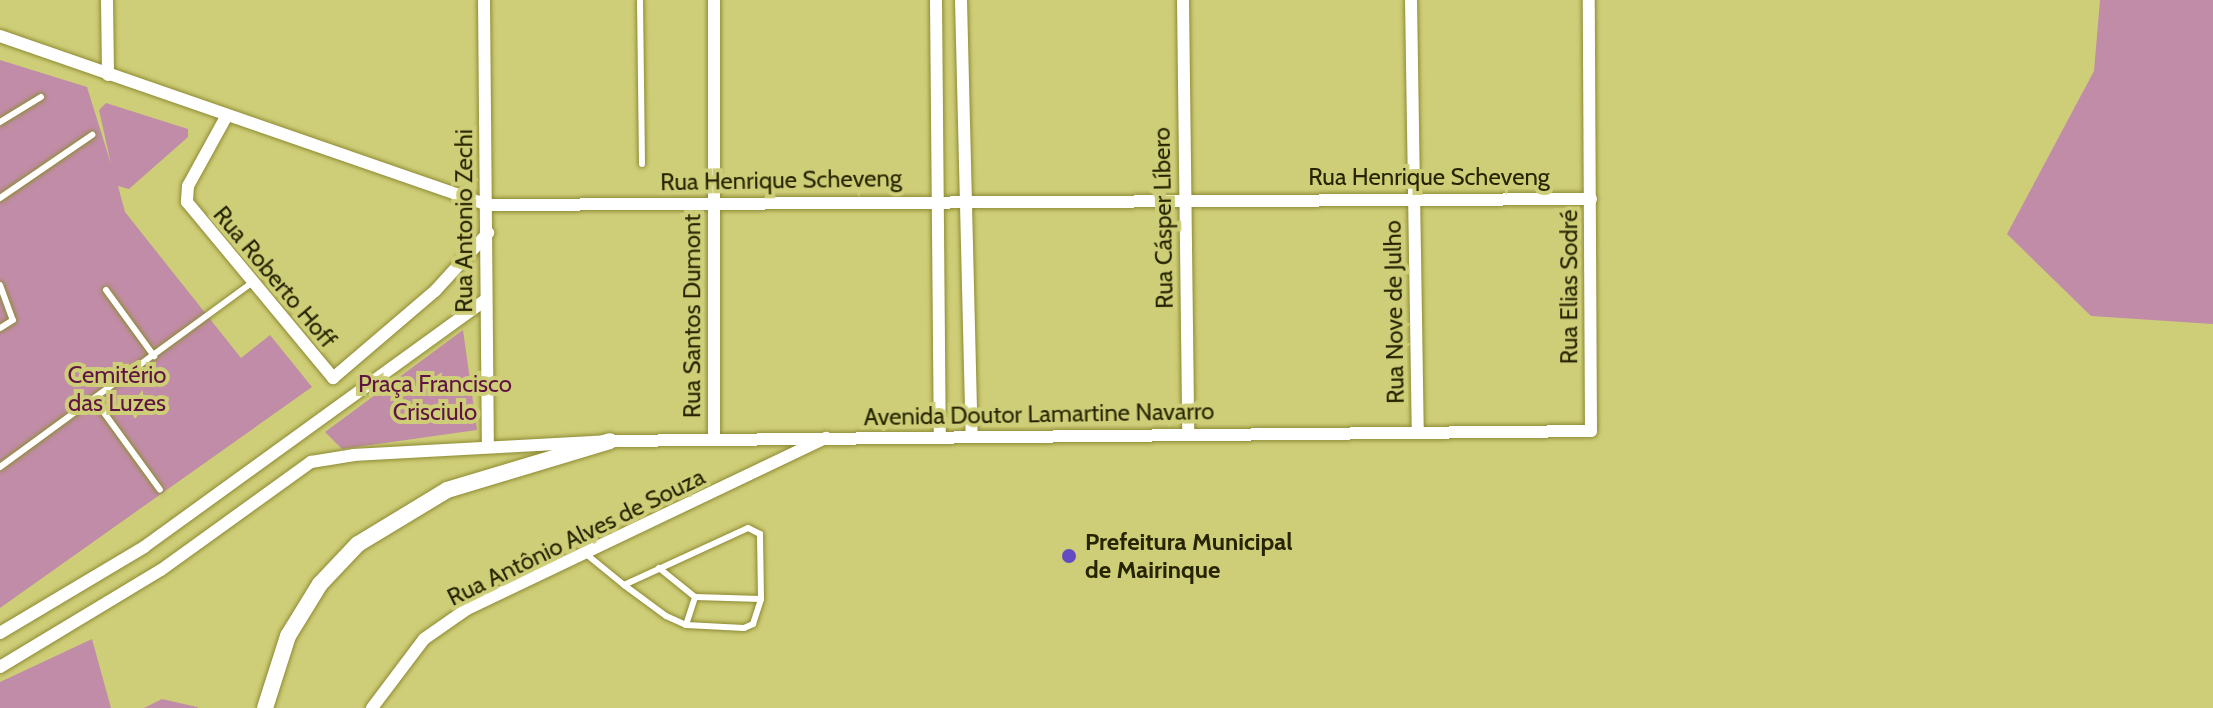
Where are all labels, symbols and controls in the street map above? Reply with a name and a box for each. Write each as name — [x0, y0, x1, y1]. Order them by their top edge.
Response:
street label: Rua Cásper Líbero — [1147, 127, 1179, 309]
street label: Rua Antonio Zechi — [450, 129, 478, 313]
street label: Rua Henrique Scheveng — [660, 163, 902, 197]
street label: Rua Henrique Scheveng — [1308, 163, 1550, 191]
street label: Rua Roberto Hoff — [207, 200, 343, 354]
street label: Rua Elias Sodré — [1555, 210, 1583, 364]
street label: Rua Santos Dumont — [678, 214, 706, 418]
street label: Rua Nove de Julho — [1378, 220, 1410, 404]
park label: Cemitério das Luzes — [67, 361, 167, 417]
park label: Praça Francisco Crisciulo — [358, 370, 512, 426]
street label: Avenida Doutor Lamartine Navarro — [863, 397, 1215, 431]
street label: Rua Antônio Alves de Souza — [443, 462, 709, 612]
place label: Prefeitura Municipal de Mairinque — [1085, 528, 1293, 584]
marker: Prefeitura Municipal de Mairinque — [1060, 547, 1078, 565]

